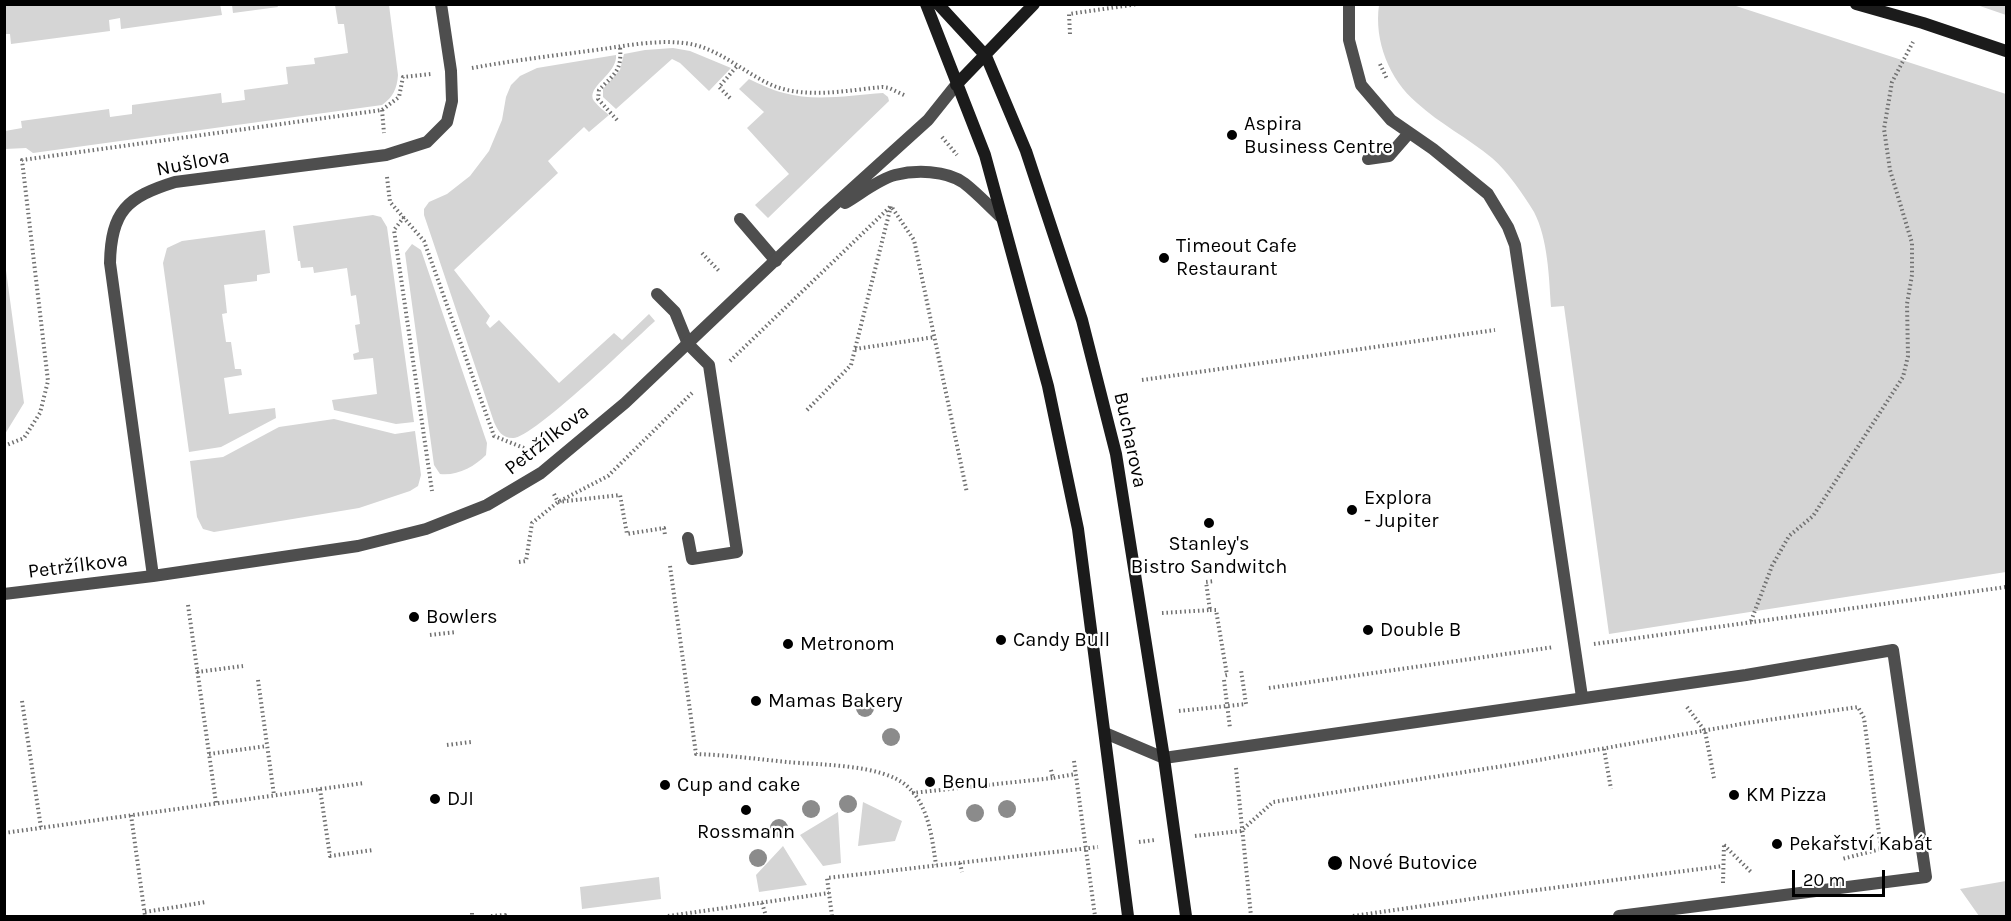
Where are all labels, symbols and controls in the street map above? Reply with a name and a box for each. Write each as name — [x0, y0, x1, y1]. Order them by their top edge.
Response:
place label: Aspira Business Centre — [1244, 112, 1393, 159]
marker: Aspira Business Centre — [1225, 128, 1239, 142]
street label: Nušlova — [154, 144, 232, 182]
place label: Timeout Cafe Restaurant — [1176, 234, 1297, 281]
marker: Timeout Cafe Restaurant — [1157, 251, 1171, 265]
street label: Bucharova — [1108, 390, 1152, 490]
street label: Petržílkova — [500, 400, 594, 480]
place label: Explora - Jupiter — [1364, 486, 1439, 533]
marker: Explora - Jupiter — [1345, 503, 1359, 517]
marker: Stanley's Bistro Sandwitch — [1202, 516, 1216, 530]
place label: Stanley's Bistro Sandwitch — [1131, 532, 1287, 579]
street label: Petržílkova — [27, 548, 129, 584]
place label: Bowlers — [426, 605, 497, 629]
marker: Bowlers — [407, 610, 421, 624]
place label: Double B — [1380, 618, 1461, 642]
marker: Double B — [1361, 623, 1375, 637]
place label: Candy Bull — [1013, 628, 1110, 652]
place label: Metronom — [800, 632, 895, 656]
marker: Candy Bull — [994, 633, 1008, 647]
marker: Metronom — [781, 637, 795, 651]
place label: Mamas Bakery — [768, 689, 902, 713]
marker: Mamas Bakery — [749, 694, 763, 708]
place label: Benu — [942, 770, 989, 794]
place label: Cup and cake — [677, 773, 800, 797]
marker: Benu — [923, 775, 937, 789]
marker: Cup and cake — [658, 778, 672, 792]
place label: KM Pizza — [1746, 783, 1827, 807]
place label: DJI — [447, 787, 474, 811]
marker: KM Pizza — [1727, 788, 1741, 802]
marker: DJI — [428, 792, 442, 806]
marker: Rossmann — [739, 803, 753, 817]
place label: Rossmann — [697, 820, 795, 844]
place label: Pekařství Kabát — [1789, 832, 1932, 856]
marker: Pekařství Kabát — [1770, 837, 1784, 851]
place label: Nové Butovice — [1348, 851, 1477, 875]
marker: Nové Butovice — [1326, 854, 1344, 872]
scale bar — [1795, 858, 1888, 896]
text: 20 m — [1803, 869, 1845, 891]

